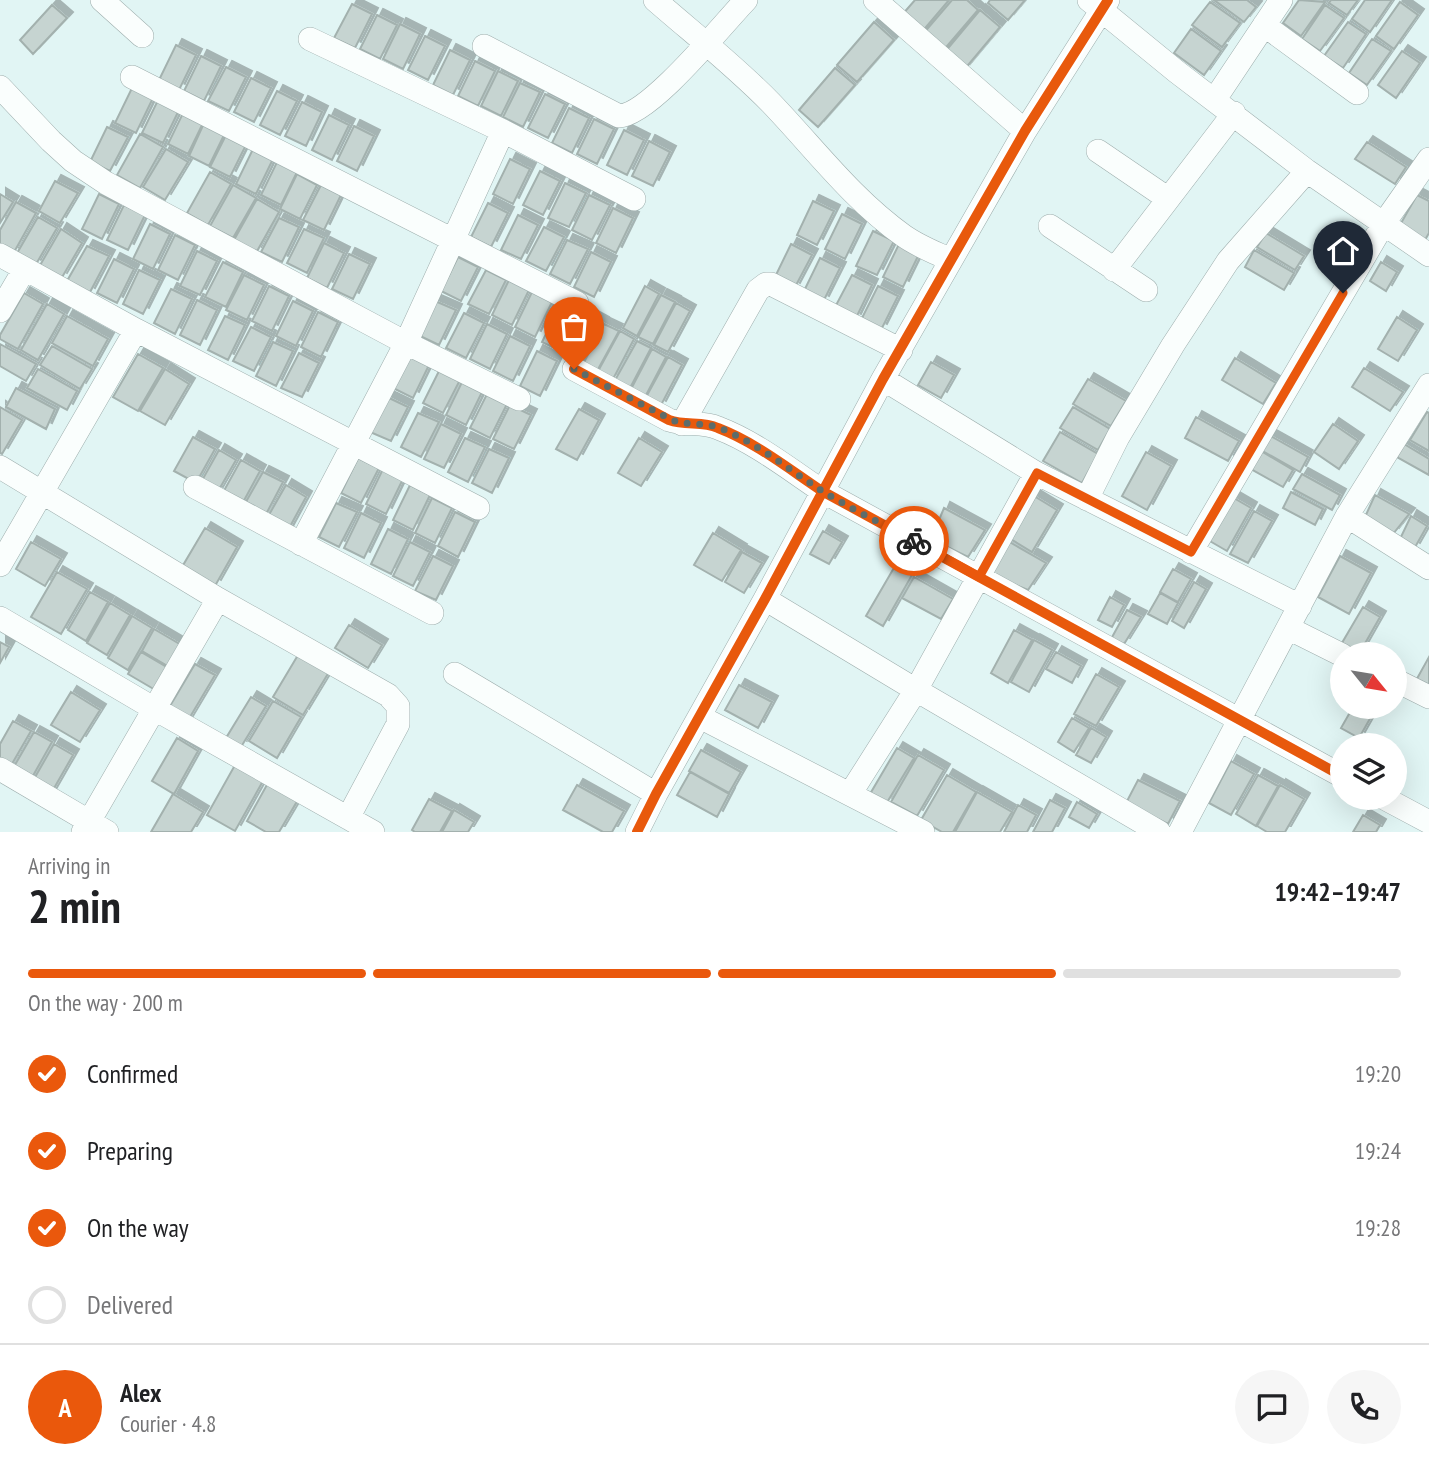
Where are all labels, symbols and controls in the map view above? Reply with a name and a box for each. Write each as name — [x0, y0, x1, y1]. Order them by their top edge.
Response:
pin — [1313, 221, 1373, 293]
icon: home — [1324, 232, 1362, 270]
pin — [544, 297, 604, 369]
icon: bag — [555, 308, 593, 346]
courier — [879, 506, 949, 576]
icon: bike — [895, 522, 933, 560]
north arrow — [1330, 642, 1407, 719]
map controls — [1330, 642, 1407, 810]
button: layers — [1330, 733, 1407, 810]
text: Arriving in — [28, 851, 110, 880]
text: 19:42–19:47 — [1274, 875, 1401, 908]
text: 2 min — [28, 876, 121, 936]
text: On the way · 200 m — [28, 988, 183, 1017]
icon: check — [28, 1055, 66, 1093]
text: Confirmed — [87, 1057, 178, 1090]
text: 19:20 — [1355, 1059, 1401, 1088]
icon: check — [28, 1132, 66, 1170]
text: Preparing — [87, 1134, 173, 1167]
text: 19:24 — [1355, 1136, 1401, 1165]
icon: check — [28, 1209, 66, 1247]
text: On the way — [87, 1211, 189, 1244]
text: 19:28 — [1355, 1213, 1401, 1242]
text: Delivered — [87, 1288, 173, 1321]
button: chat — [1235, 1370, 1309, 1444]
button: phone — [1327, 1370, 1401, 1444]
text: Alex — [120, 1376, 161, 1409]
text: A — [58, 1391, 72, 1424]
text: Courier · 4.8 — [120, 1409, 216, 1438]

